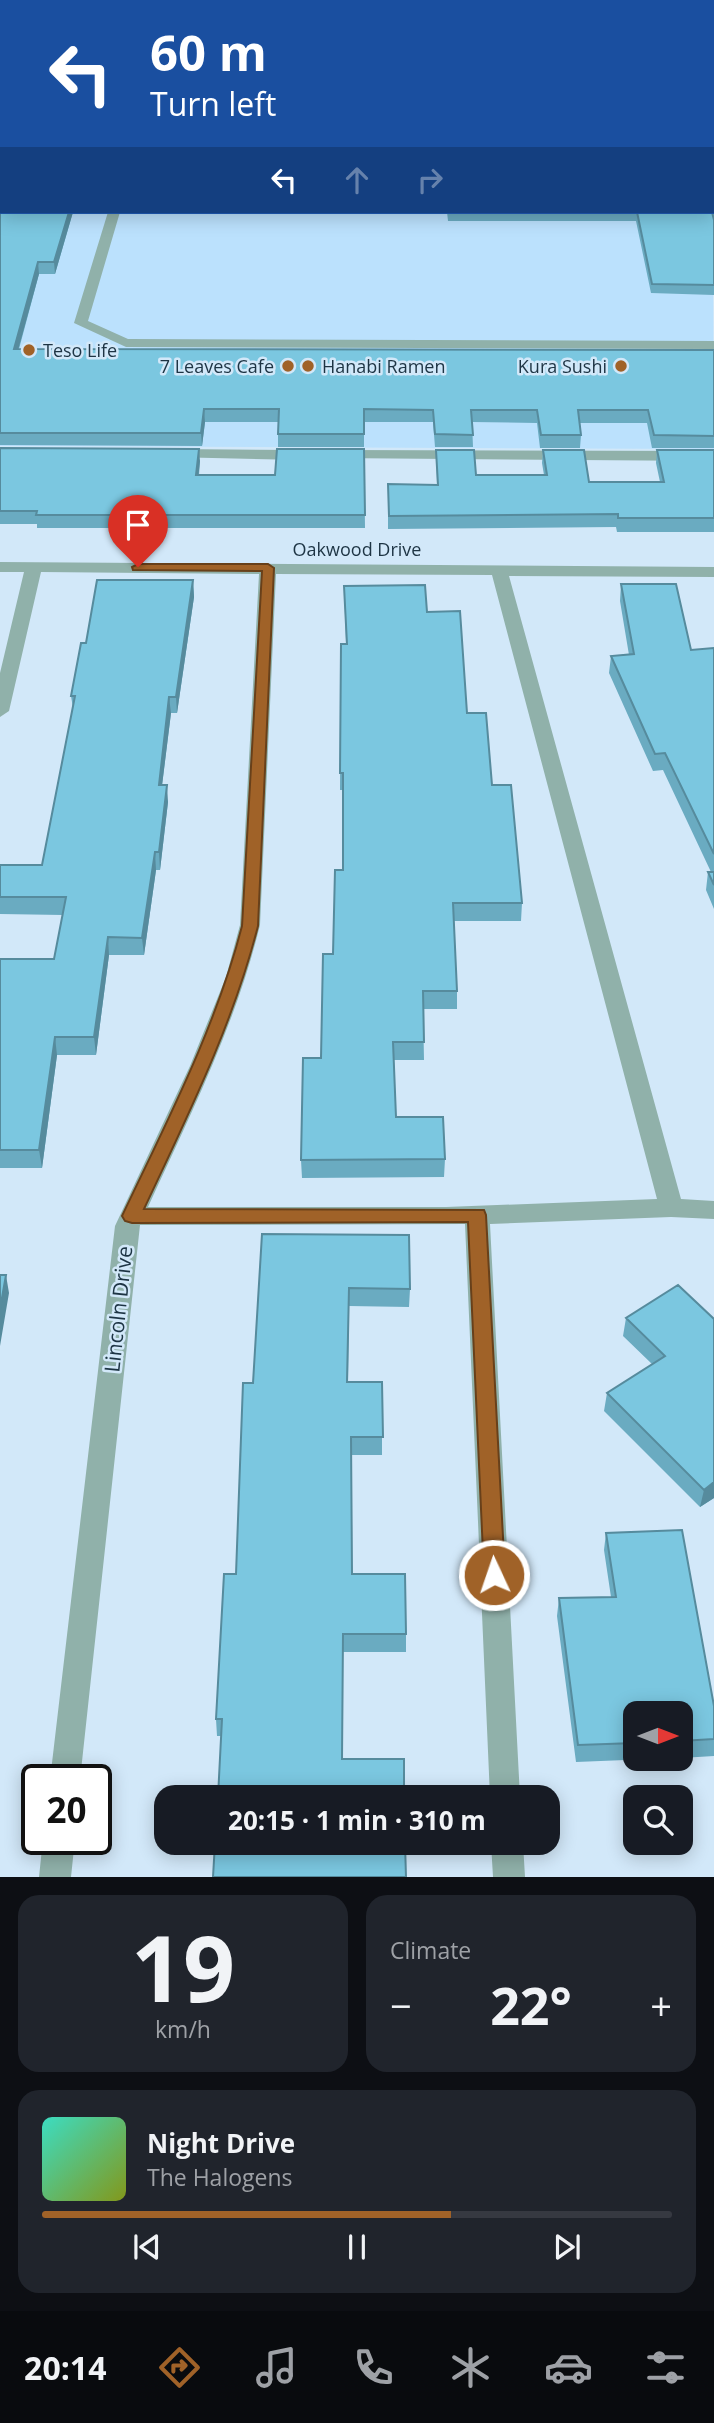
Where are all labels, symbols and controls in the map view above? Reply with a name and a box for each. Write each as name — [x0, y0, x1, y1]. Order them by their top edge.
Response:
text: 60 m — [150, 19, 267, 85]
icon: left — [35, 28, 126, 119]
text: Turn left — [150, 82, 276, 125]
icon: left — [265, 161, 303, 199]
icon: ahead — [338, 161, 376, 199]
icon: right — [411, 161, 449, 199]
place label: Teso Life — [43, 338, 117, 362]
marker: Teso Life — [21, 342, 37, 358]
place label: 7 Leaves Cafe — [160, 354, 274, 378]
place label: Hanabi Ramen — [322, 354, 445, 378]
place label: Kura Sushi — [518, 354, 607, 378]
marker: 7 Leaves Cafe — [280, 358, 296, 374]
marker: Hanabi Ramen — [300, 358, 316, 374]
marker: Kura Sushi — [613, 358, 629, 374]
pin — [108, 495, 168, 567]
icon: arrive — [119, 506, 157, 544]
street label: Oakwood Drive — [293, 537, 421, 561]
street label: Lincoln Drive — [97, 1244, 139, 1374]
position arrow — [457, 1538, 531, 1612]
north arrow — [623, 1701, 693, 1771]
map controls — [623, 1701, 693, 1855]
speed limit sign: 20 — [21, 1764, 112, 1855]
button: search — [623, 1785, 693, 1855]
text: 20:15 · 1 min · 310 m — [228, 1802, 486, 1838]
text: 19 — [131, 1905, 235, 2029]
text: Climate — [390, 1934, 471, 1966]
text: 22° — [490, 1969, 572, 2040]
text: − — [390, 1979, 412, 2031]
text: + — [650, 1979, 672, 2031]
text: km/h — [155, 2013, 211, 2045]
text: Night Drive — [147, 2125, 295, 2161]
text: The Halogens — [147, 2161, 293, 2193]
icon: previous — [128, 2228, 166, 2266]
icon: pause — [338, 2228, 376, 2266]
icon: next — [548, 2228, 586, 2266]
icon: directions — [155, 2343, 204, 2392]
icon: music — [252, 2343, 301, 2392]
icon: phone — [349, 2343, 398, 2392]
icon: climate — [446, 2343, 495, 2392]
icon: car — [544, 2343, 593, 2392]
icon: filters — [641, 2343, 690, 2392]
text: 20:14 — [24, 2346, 106, 2389]

